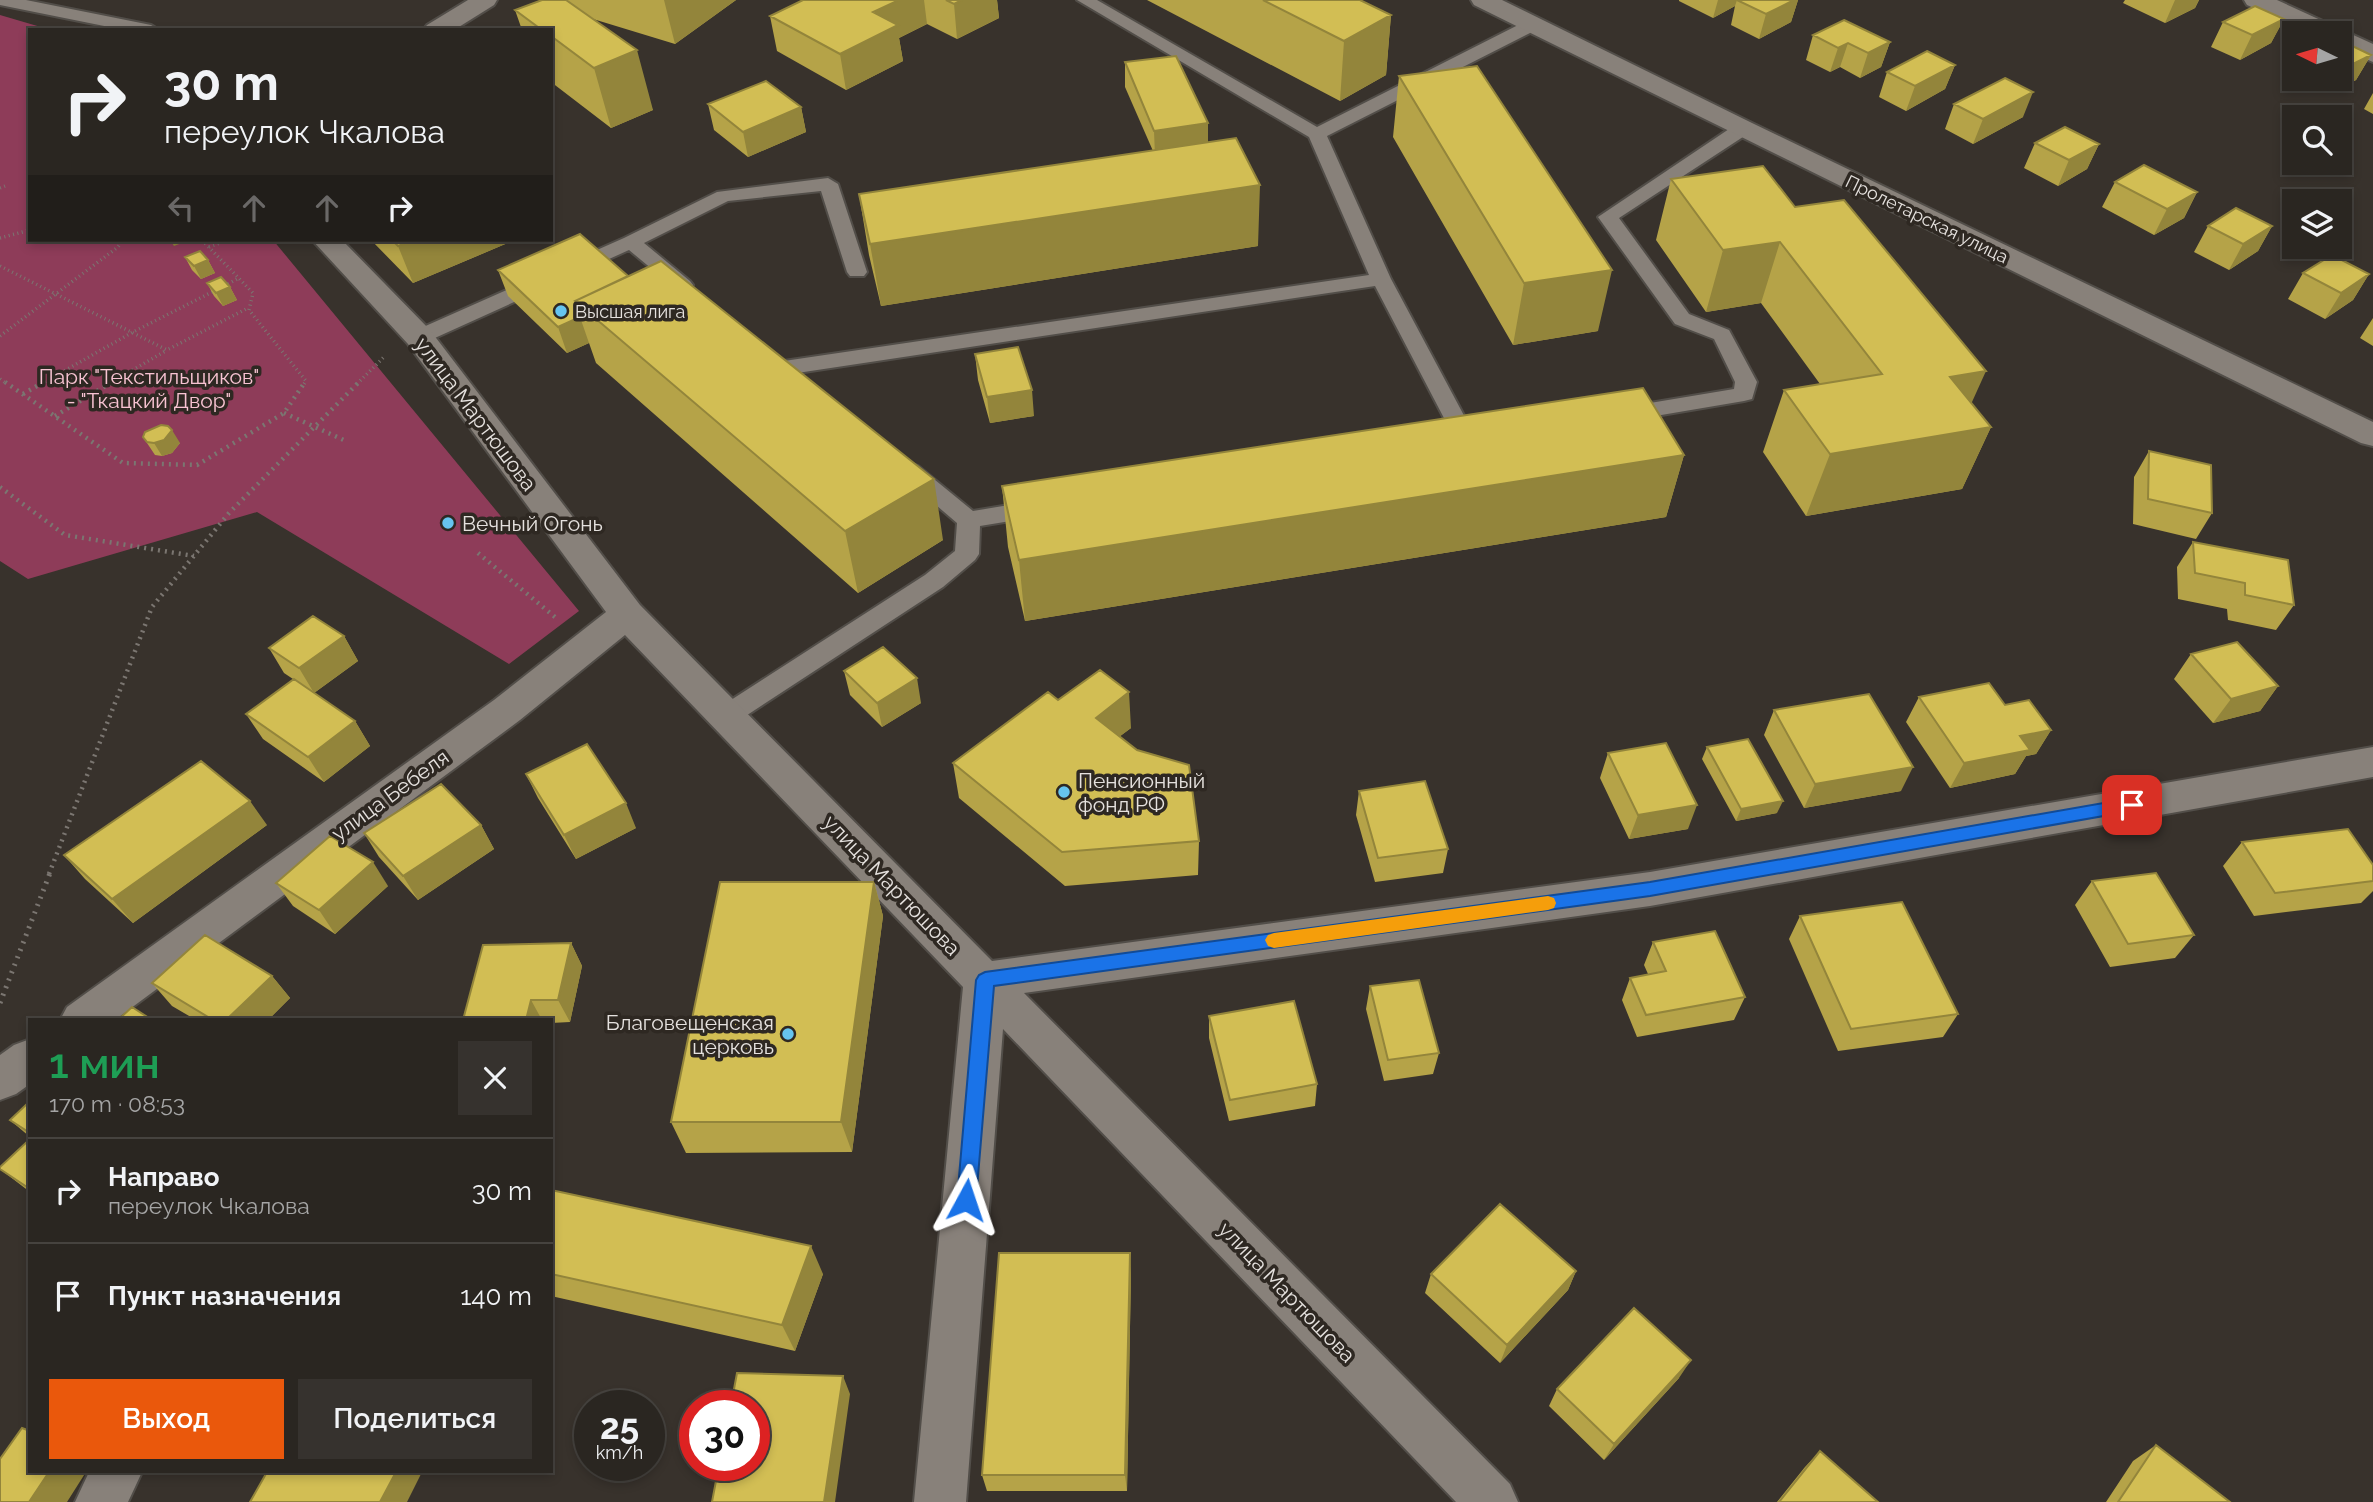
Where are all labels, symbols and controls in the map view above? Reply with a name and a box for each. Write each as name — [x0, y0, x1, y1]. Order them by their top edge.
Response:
north arrow — [2282, 21, 2352, 91]
map controls — [2282, 21, 2352, 259]
text: 30 m — [164, 54, 279, 111]
icon: right — [49, 56, 140, 147]
button: search — [2282, 105, 2352, 175]
text: переулок Чкалова — [164, 113, 445, 150]
street label: Пролетарская улица — [1842, 170, 2012, 268]
icon: left — [162, 189, 200, 227]
icon: ahead — [235, 189, 273, 227]
icon: ahead — [308, 189, 346, 227]
icon: right — [381, 189, 419, 227]
button: layers — [2282, 189, 2352, 259]
place label: Высшая лига — [575, 301, 685, 322]
marker: Высшая лига — [553, 303, 569, 319]
street label: улица Мартюшова — [410, 332, 542, 496]
park label: Парк "Текстильщиков" - "Ткацкий Двор" — [39, 364, 259, 413]
place label: Вечный Огонь — [462, 511, 603, 536]
marker: Вечный Огонь — [440, 515, 456, 531]
street label: улица Бебеля — [327, 744, 453, 846]
place label: Пенсионный фонд РФ — [1078, 768, 1205, 817]
pin — [2102, 775, 2162, 835]
marker: Пенсионный фонд РФ — [1056, 784, 1072, 800]
icon: arrive — [2113, 786, 2151, 824]
street label: улица Мартюшова — [818, 810, 966, 960]
place label: Благовещенская церковь — [606, 1010, 774, 1059]
marker: Благовещенская церковь — [780, 1026, 796, 1042]
text: 1 мин — [49, 1039, 160, 1088]
button: close — [458, 1041, 532, 1115]
text: 170 m · 08:53 — [49, 1090, 185, 1117]
text: Направо — [108, 1162, 219, 1192]
position arrow — [929, 1163, 1003, 1237]
icon: right — [49, 1172, 87, 1210]
text: 30 m — [472, 1176, 532, 1206]
text: переулок Чкалова — [108, 1192, 310, 1219]
street label: улица Мартюшова — [1213, 1217, 1361, 1367]
icon: arrive — [49, 1277, 87, 1315]
text: Пункт назначения — [108, 1281, 341, 1311]
text: 140 m — [460, 1281, 532, 1311]
button: Выход — [49, 1379, 284, 1459]
button: Поделиться — [298, 1379, 532, 1459]
speed limit sign: 30 — [679, 1390, 770, 1481]
text: 25 — [600, 1406, 639, 1447]
text: km/h — [596, 1442, 643, 1463]

